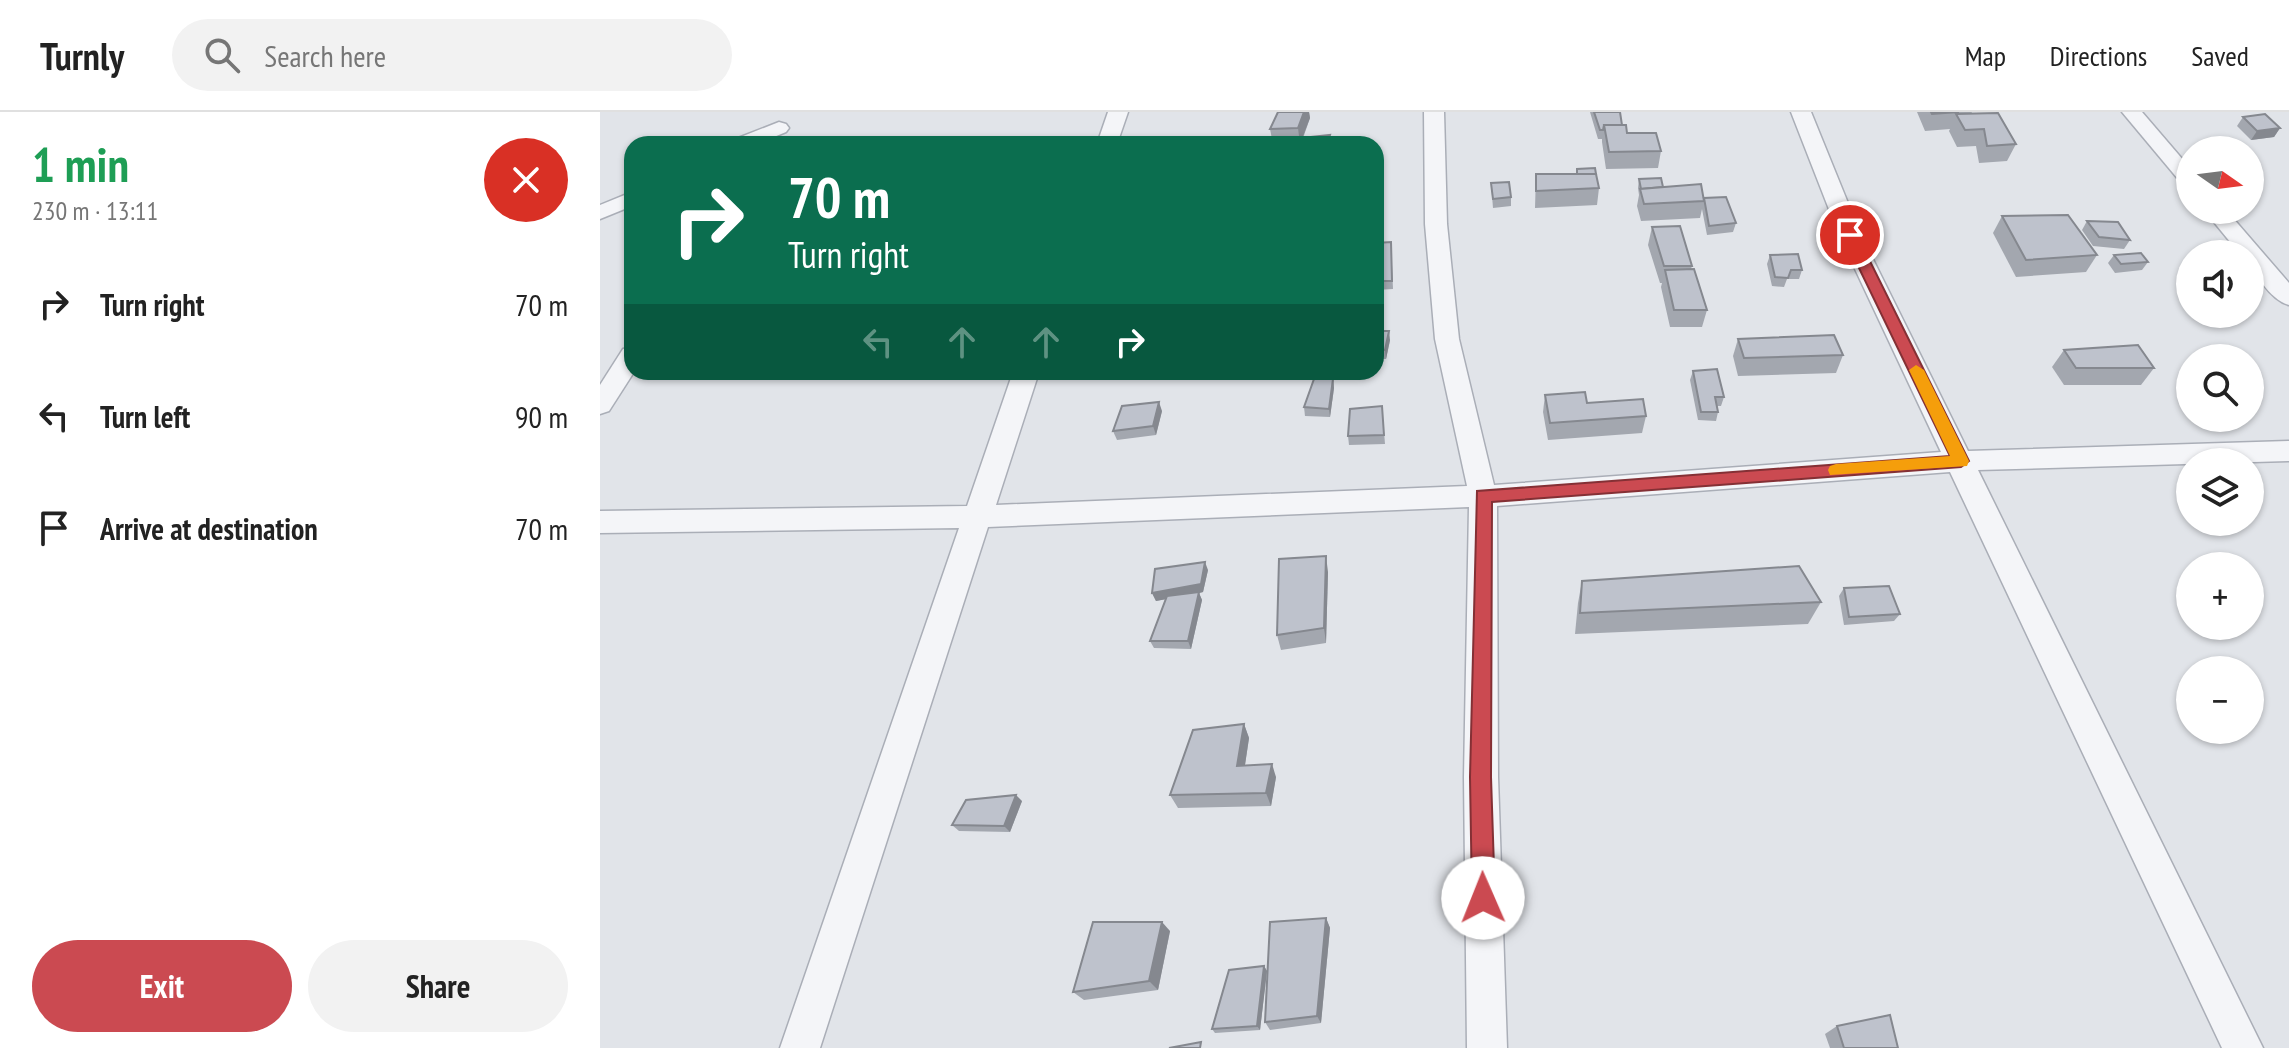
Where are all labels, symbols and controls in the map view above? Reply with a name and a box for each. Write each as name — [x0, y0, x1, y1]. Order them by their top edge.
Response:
search box — [172, 19, 732, 91]
text: Turnly — [40, 31, 124, 80]
icon: search — [200, 33, 244, 77]
text: Search here — [264, 36, 386, 75]
text: Map — [1965, 37, 2006, 74]
text: Directions — [2050, 37, 2147, 74]
text: Saved — [2191, 37, 2249, 74]
text: 1 min — [32, 133, 129, 195]
north arrow — [2176, 136, 2264, 224]
map controls — [2176, 136, 2264, 744]
button: close — [484, 138, 568, 222]
text: 70 m — [788, 161, 890, 233]
icon: right — [656, 168, 760, 272]
text: 230 m · 13:11 — [32, 194, 158, 227]
pin — [1816, 201, 1884, 269]
icon: arrive — [1828, 213, 1872, 257]
text: Turn right — [788, 231, 909, 278]
button: sound — [2176, 240, 2264, 328]
icon: right — [32, 282, 76, 326]
text: Turn right — [100, 285, 204, 324]
text: 70 m — [515, 285, 568, 324]
icon: left — [856, 320, 900, 364]
icon: ahead — [940, 320, 984, 364]
icon: ahead — [1024, 320, 1068, 364]
icon: right — [1108, 320, 1152, 364]
button: search — [2176, 344, 2264, 432]
icon: left — [32, 394, 76, 438]
text: Turn left — [100, 397, 190, 436]
text: 90 m — [515, 397, 568, 436]
button: layers — [2176, 448, 2264, 536]
icon: arrive — [32, 506, 76, 550]
text: Arrive at destination — [100, 509, 318, 548]
text: 70 m — [515, 509, 568, 548]
button: + — [2176, 552, 2264, 640]
button: − — [2176, 656, 2264, 744]
position arrow — [1441, 856, 1525, 940]
button: Exit — [32, 940, 292, 1032]
button: Share — [308, 940, 568, 1032]

